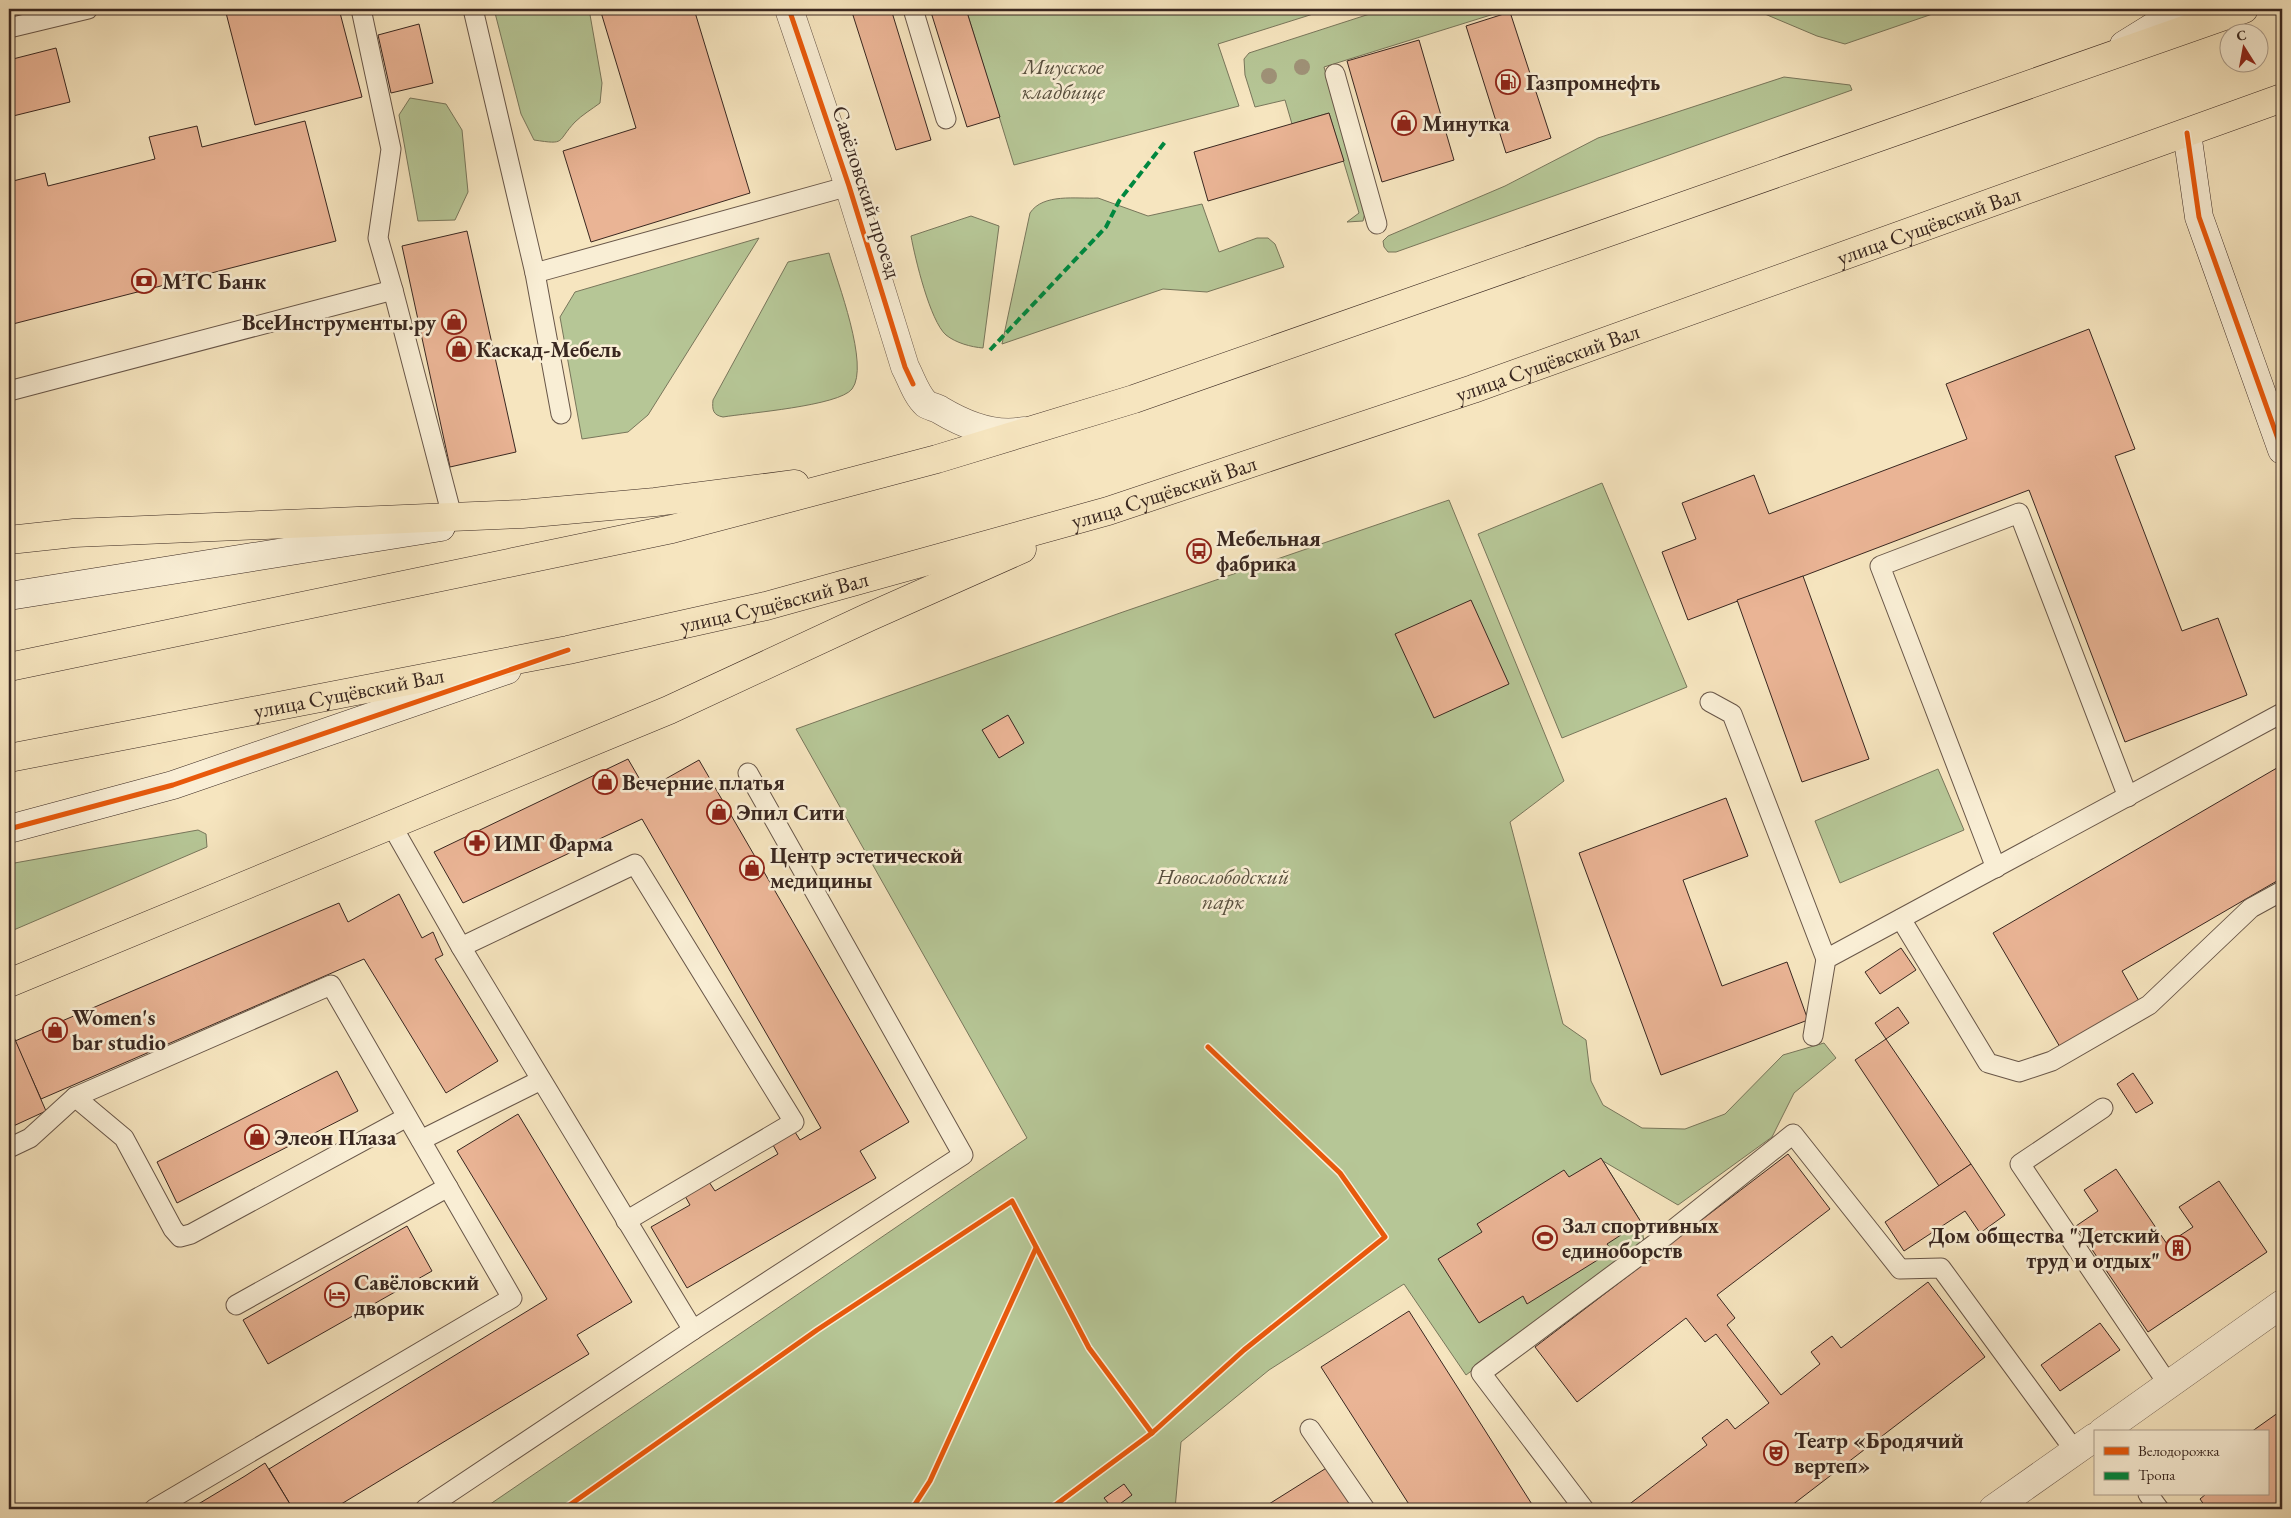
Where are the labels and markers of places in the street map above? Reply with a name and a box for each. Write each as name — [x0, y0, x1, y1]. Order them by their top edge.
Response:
place label: Газпромнефть — [1526, 68, 1660, 97]
fuel station icon: Газпромнефть — [1495, 69, 1521, 95]
place label: Минутка — [1422, 109, 1510, 138]
shop icon: Минутка — [1391, 110, 1417, 136]
place label: МТС Банк — [162, 267, 267, 296]
bank icon: МТС Банк — [131, 268, 157, 294]
place label: ВсеИнструменты.ру — [242, 308, 436, 337]
shop icon: ВсеИнструменты.ру — [441, 309, 467, 335]
place label: Каскад-Мебель — [476, 335, 621, 364]
shop icon: Каскад-Мебель — [446, 336, 472, 362]
place label: Мебельная фабрика — [1216, 524, 1321, 578]
bus stop icon: Мебельная фабрика — [1186, 538, 1212, 564]
place label: Вечерние платья — [622, 768, 785, 797]
shop icon: Вечерние платья — [592, 769, 618, 795]
place label: Эпил Сити — [736, 798, 845, 827]
shop icon: Эпил Сити — [706, 799, 732, 825]
place label: ИМГ Фарма — [494, 829, 613, 858]
pharmacy icon: ИМГ Фарма — [464, 830, 490, 856]
place label: Центр эстетической медицины — [770, 841, 963, 895]
shop icon: Центр эстетической медицины — [739, 855, 765, 881]
place label: Women's bar studio — [72, 1003, 166, 1057]
shop icon: Women's bar studio — [42, 1017, 68, 1043]
place label: Элеон Плаза — [274, 1123, 397, 1152]
shop icon: Элеон Плаза — [244, 1124, 270, 1150]
place label: Зал спортивных единоборств — [1562, 1211, 1719, 1265]
place label: Дом общества "Детский труд и отдых" — [1929, 1221, 2160, 1275]
sports icon: Зал спортивных единоборств — [1532, 1225, 1558, 1251]
building icon: Дом общества "Детский труд и отдых" — [2165, 1235, 2191, 1261]
place label: Савёловский дворик — [354, 1268, 479, 1322]
hotel icon: Савёловский дворик — [324, 1282, 350, 1308]
place label: Театр «Бродячий вертеп» — [1794, 1426, 1964, 1480]
theatre icon: Театр «Бродячий вертеп» — [1763, 1440, 1789, 1466]

